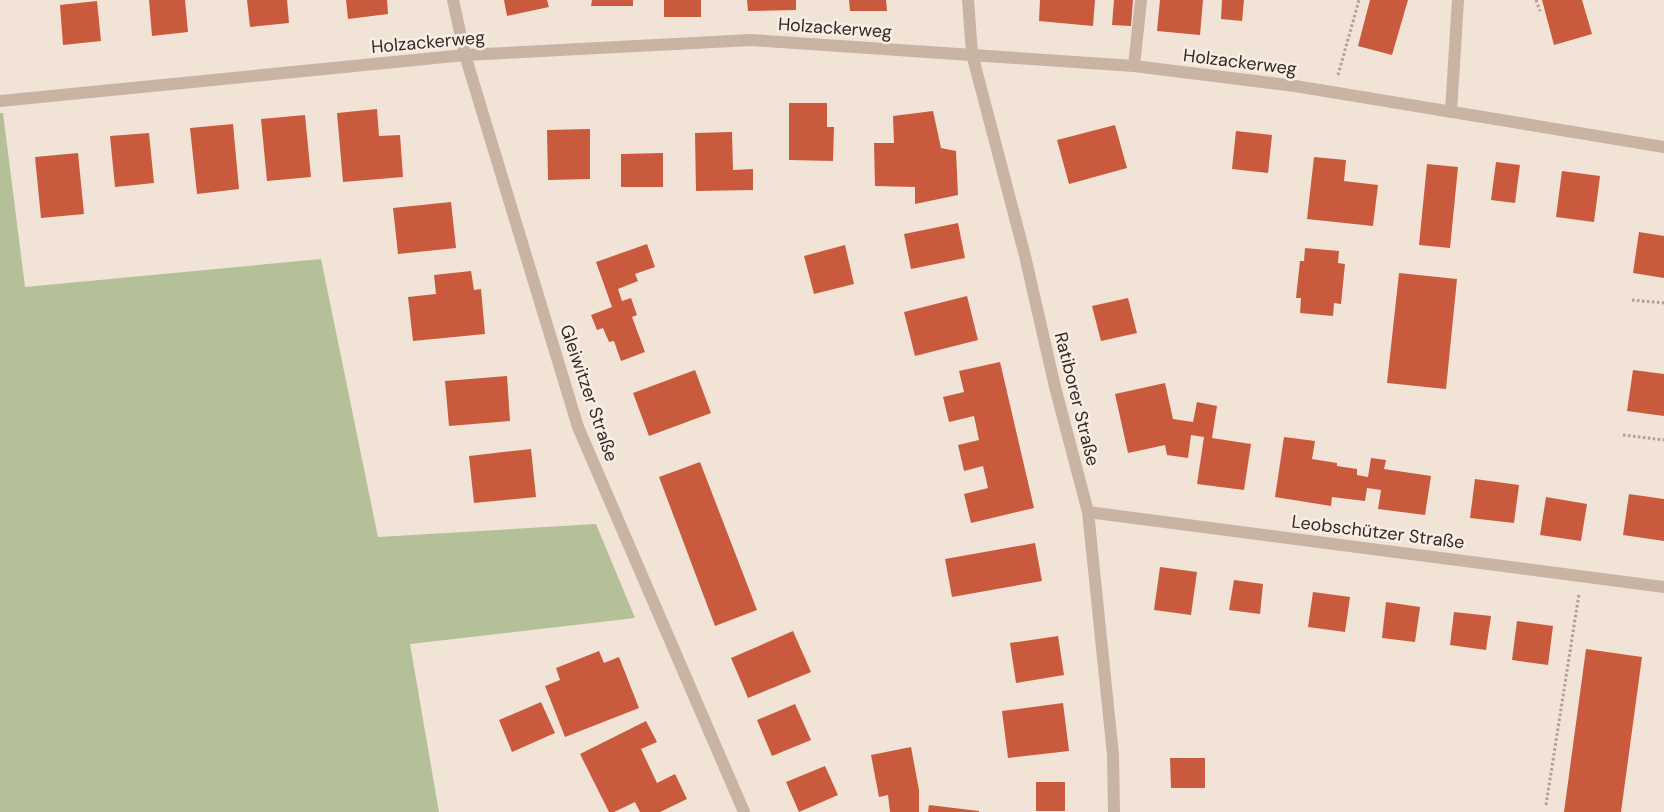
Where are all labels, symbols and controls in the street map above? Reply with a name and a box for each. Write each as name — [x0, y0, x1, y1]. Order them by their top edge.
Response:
street label: Holzackerweg — [777, 12, 893, 44]
street label: Holzackerweg — [370, 25, 486, 59]
street label: Holzackerweg — [1182, 43, 1298, 81]
street label: Gleiwitzer Straße — [554, 321, 624, 465]
street label: Ratiborer Straße — [1049, 330, 1105, 468]
street label: Leobschützer Straße — [1290, 509, 1466, 555]

